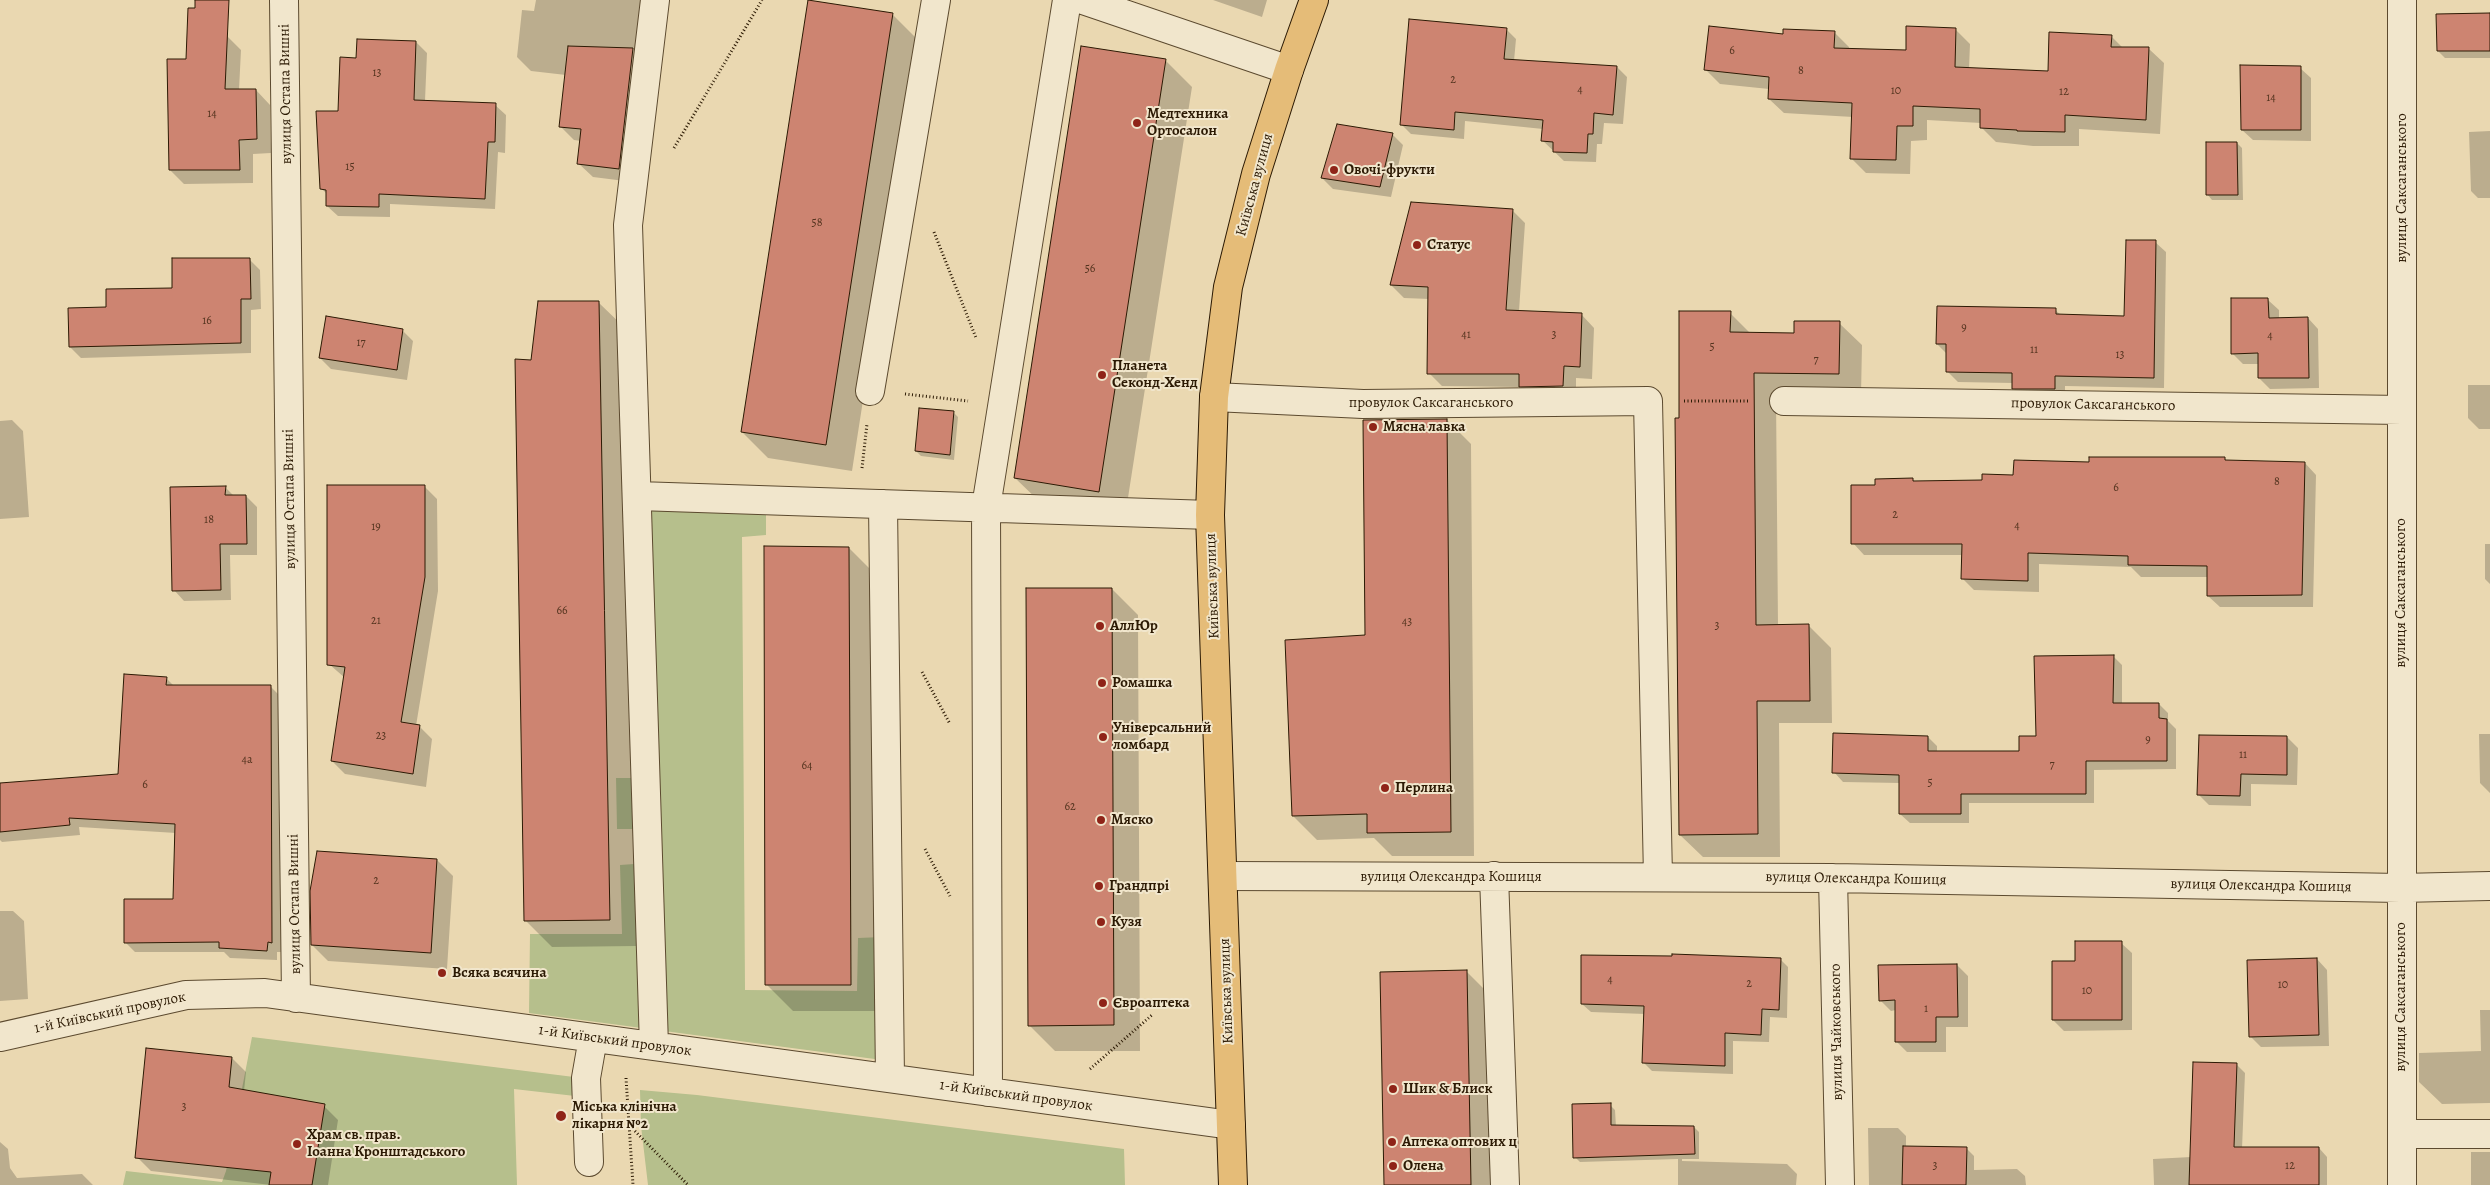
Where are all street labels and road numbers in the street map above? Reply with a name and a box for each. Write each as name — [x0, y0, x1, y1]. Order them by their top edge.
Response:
street label: вулиця Остапа Вишні — [276, 24, 296, 164]
street label: вулиця Саксаганського — [2393, 113, 2411, 263]
street label: Київська вулиця — [1233, 132, 1277, 238]
street label: провулок Саксаганського — [1349, 394, 1513, 412]
street label: провулок Саксаганського — [2011, 395, 2175, 415]
street label: вулиця Остапа Вишні — [280, 429, 300, 569]
street label: вулиця Саксаганського — [2392, 518, 2410, 668]
street label: Київська вулиця — [1202, 533, 1224, 639]
street label: вулиця Остапа Вишні — [285, 834, 305, 974]
street label: вулиця Олександра Кошиця — [1360, 868, 1542, 886]
street label: вулиця Олександра Кошиця — [1765, 868, 1947, 890]
street label: вулиця Олександра Кошиця — [2170, 875, 2352, 897]
street label: вулиця Саксаганського — [2392, 922, 2410, 1072]
street label: Київська вулиця — [1216, 938, 1238, 1044]
street label: вулиця Чайковського — [1827, 963, 1847, 1101]
street label: 1-й Київський провулок — [33, 988, 187, 1038]
street label: 1-й Київський провулок — [537, 1021, 693, 1061]
street label: 1-й Київський провулок — [938, 1076, 1094, 1116]

